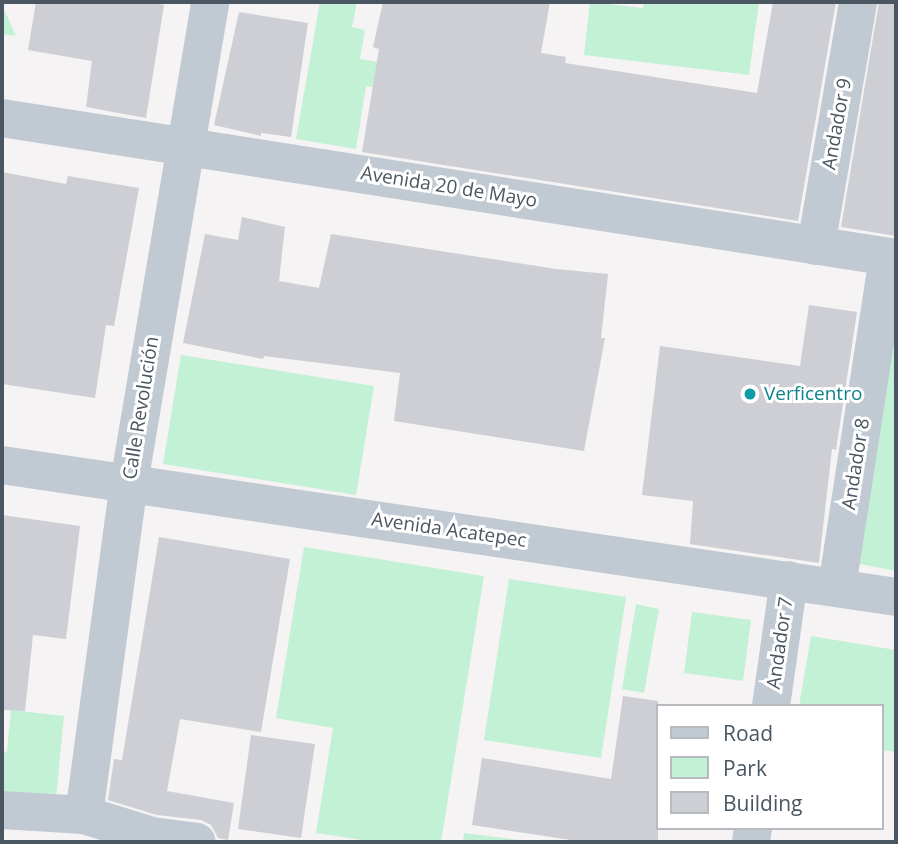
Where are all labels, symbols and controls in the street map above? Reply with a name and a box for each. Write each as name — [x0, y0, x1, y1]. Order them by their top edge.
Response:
street label: Andador 9 — [818, 76, 856, 172]
street label: Avenida 20 de Mayo — [359, 162, 539, 212]
street label: Calle Revolución — [118, 335, 164, 481]
place label: Verficentro — [764, 383, 862, 405]
marker: Verficentro — [742, 386, 758, 402]
street label: Andador 8 — [838, 417, 874, 511]
street label: Avenida Acatepec — [370, 508, 528, 552]
street label: Andador 7 — [762, 596, 798, 690]
legend — [656, 704, 884, 830]
text: Road — [723, 719, 773, 747]
text: Park — [723, 754, 767, 782]
text: Building — [723, 789, 802, 817]

